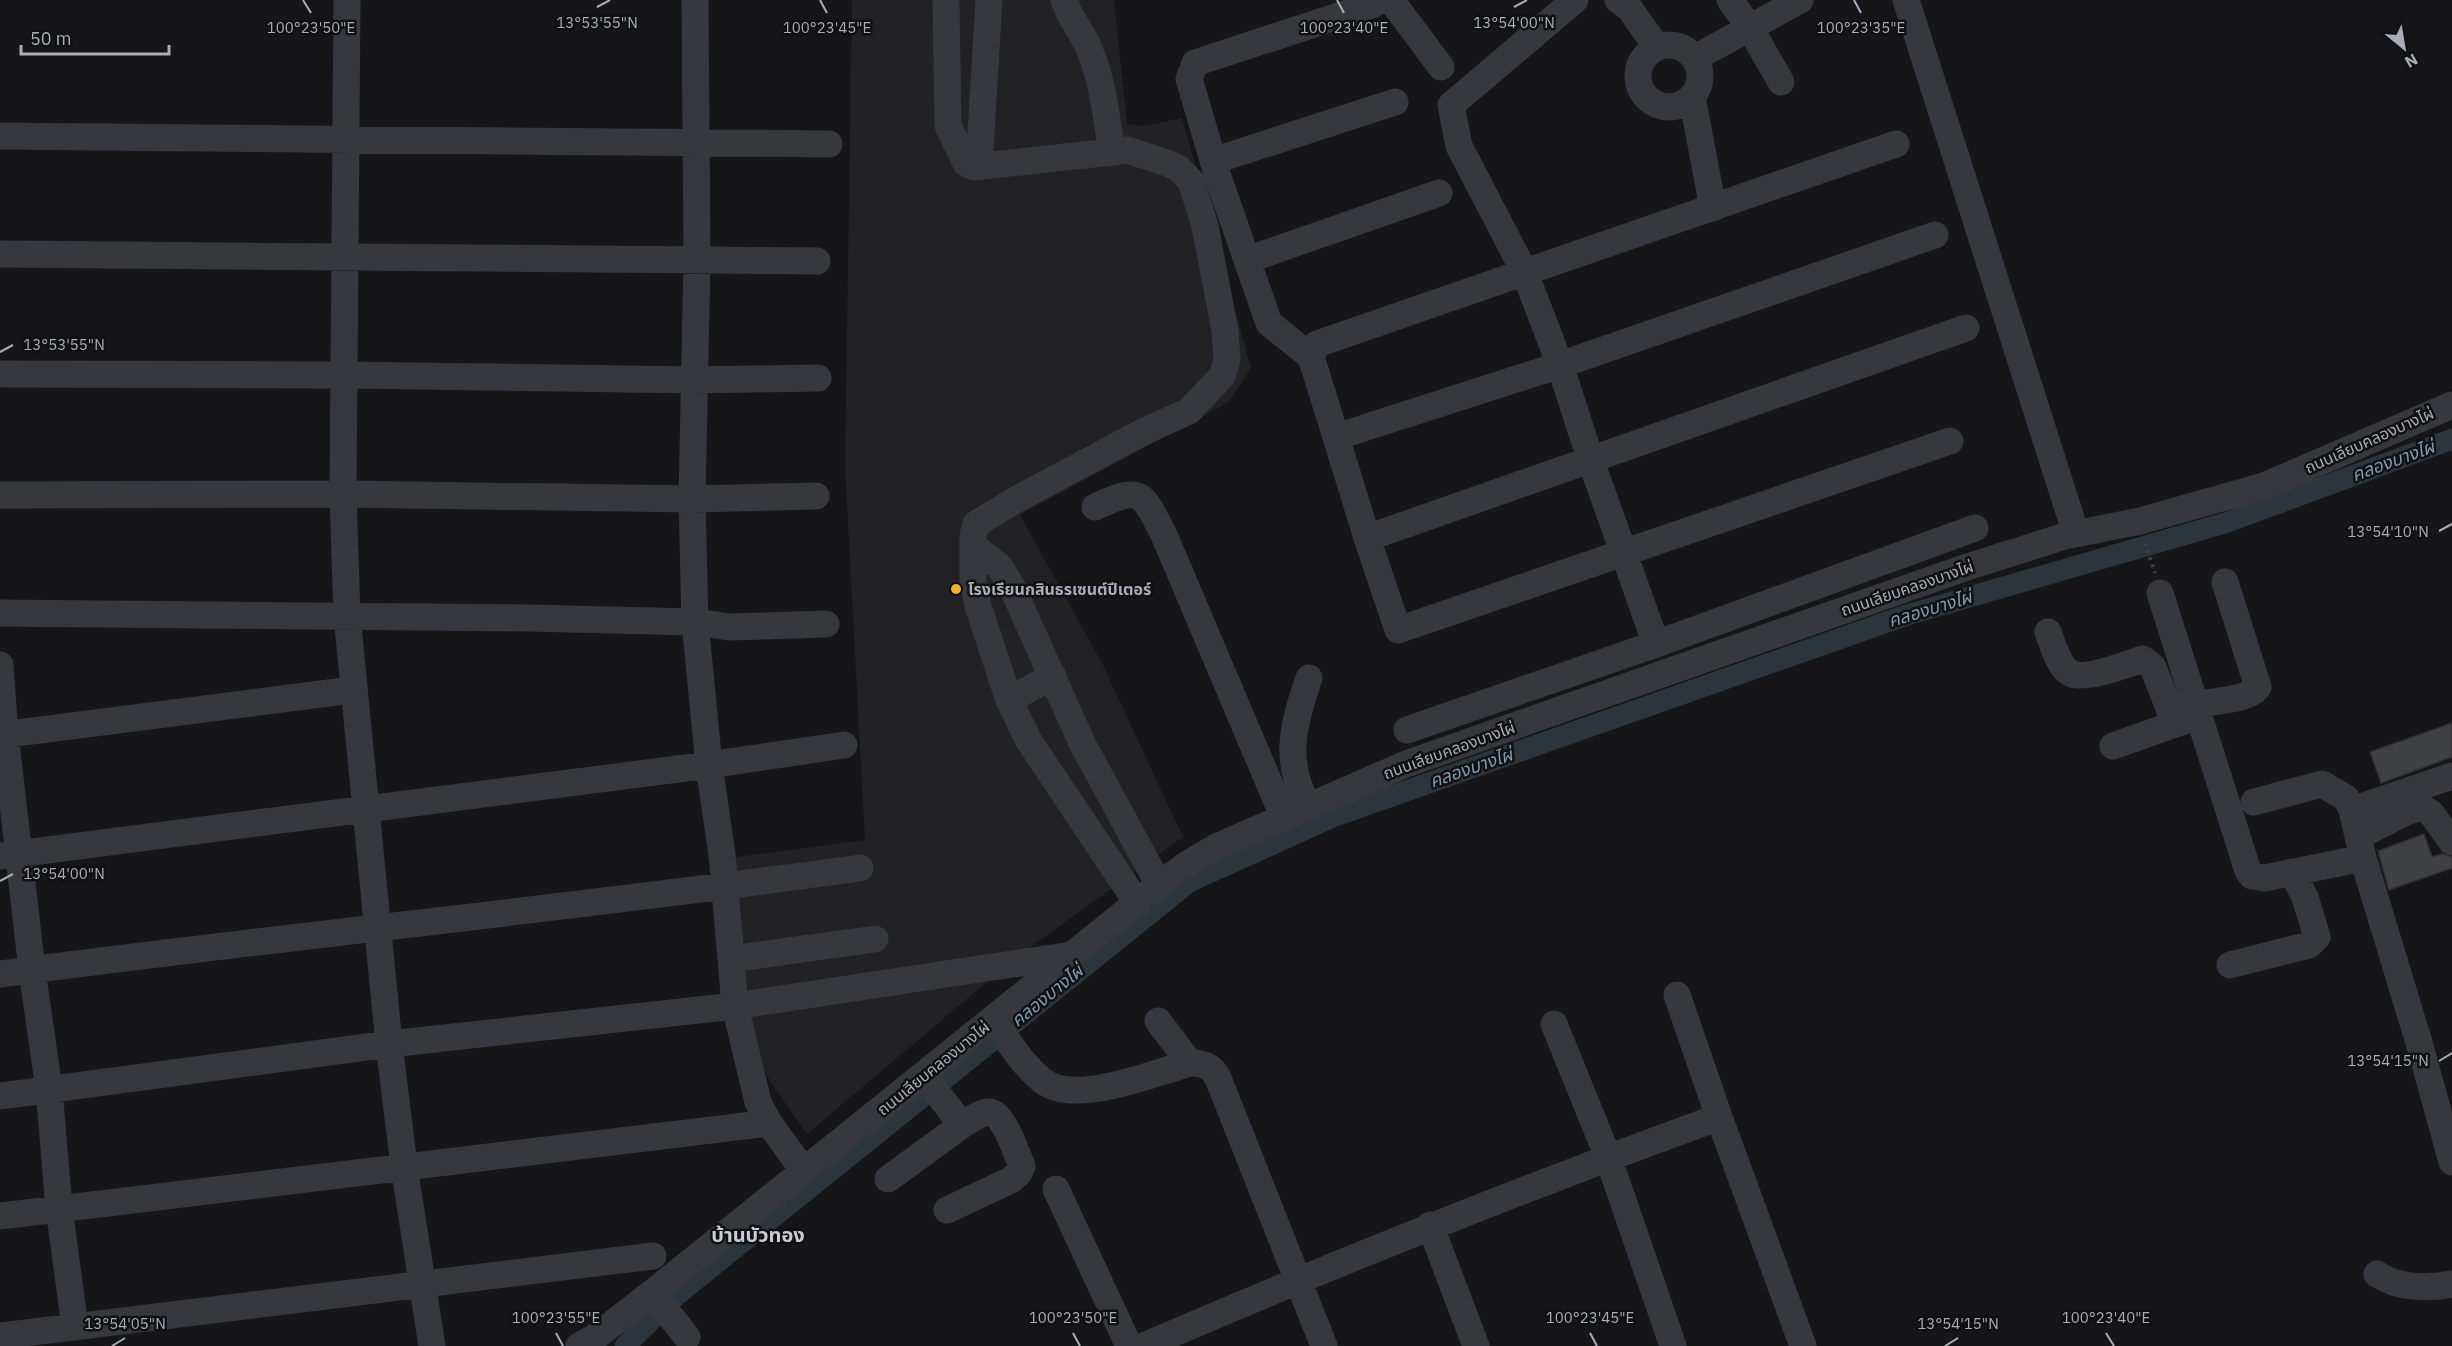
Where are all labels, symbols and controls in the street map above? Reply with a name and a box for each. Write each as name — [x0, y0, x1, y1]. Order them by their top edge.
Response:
text: 13°53'55"N — [556, 13, 638, 32]
text: 13°54'00"N — [1473, 13, 1555, 32]
scale bar — [21, 18, 170, 56]
text: 100°23'50"E — [267, 18, 355, 37]
text: 100°23'45"E — [783, 18, 871, 37]
text: 100°23'40"E — [1300, 18, 1388, 37]
text: 100°23'35"E — [1817, 18, 1905, 37]
north arrow — [2374, 18, 2434, 78]
text: 50 m — [30, 27, 72, 50]
text: N — [2401, 49, 2422, 73]
text: 13°53'55"N — [23, 335, 105, 354]
street label: ถนนเลียบคลองบางไผ่ — [2302, 403, 2436, 477]
water label: คลองบางไผ่ — [2349, 436, 2437, 486]
text: 13°54'10"N — [2347, 522, 2429, 541]
street label: ถนนเลียบคลองบางไผ่ — [1838, 556, 1976, 620]
place label: โรงเรียนกสินธรเซนต์ปีเตอร์ — [968, 579, 1151, 599]
marker: โรงเรียนกสินธรเซนต์ปีเตอร์ — [949, 582, 963, 596]
water label: คลองบางไผ่ — [1886, 586, 1974, 632]
street label: ถนนเลียบคลองบางไผ่ — [1380, 717, 1518, 783]
water label: คลองบางไผ่ — [1427, 744, 1515, 792]
text: 13°54'00"N — [23, 864, 105, 883]
water label: คลองบางไผ่ — [1006, 958, 1090, 1032]
street label: ถนนเลียบคลองบางไผ่ — [873, 1017, 993, 1119]
text: 13°54'15"N — [2347, 1051, 2429, 1070]
district label: บ้านบัวทอง — [711, 1221, 805, 1248]
text: 100°23'55"E — [512, 1308, 600, 1327]
text: 100°23'50"E — [1029, 1308, 1117, 1327]
text: 100°23'45"E — [1546, 1308, 1634, 1327]
text: 100°23'40"E — [2062, 1308, 2150, 1327]
text: 13°54'05"N — [84, 1314, 166, 1333]
text: 13°54'15"N — [1917, 1314, 1999, 1333]

